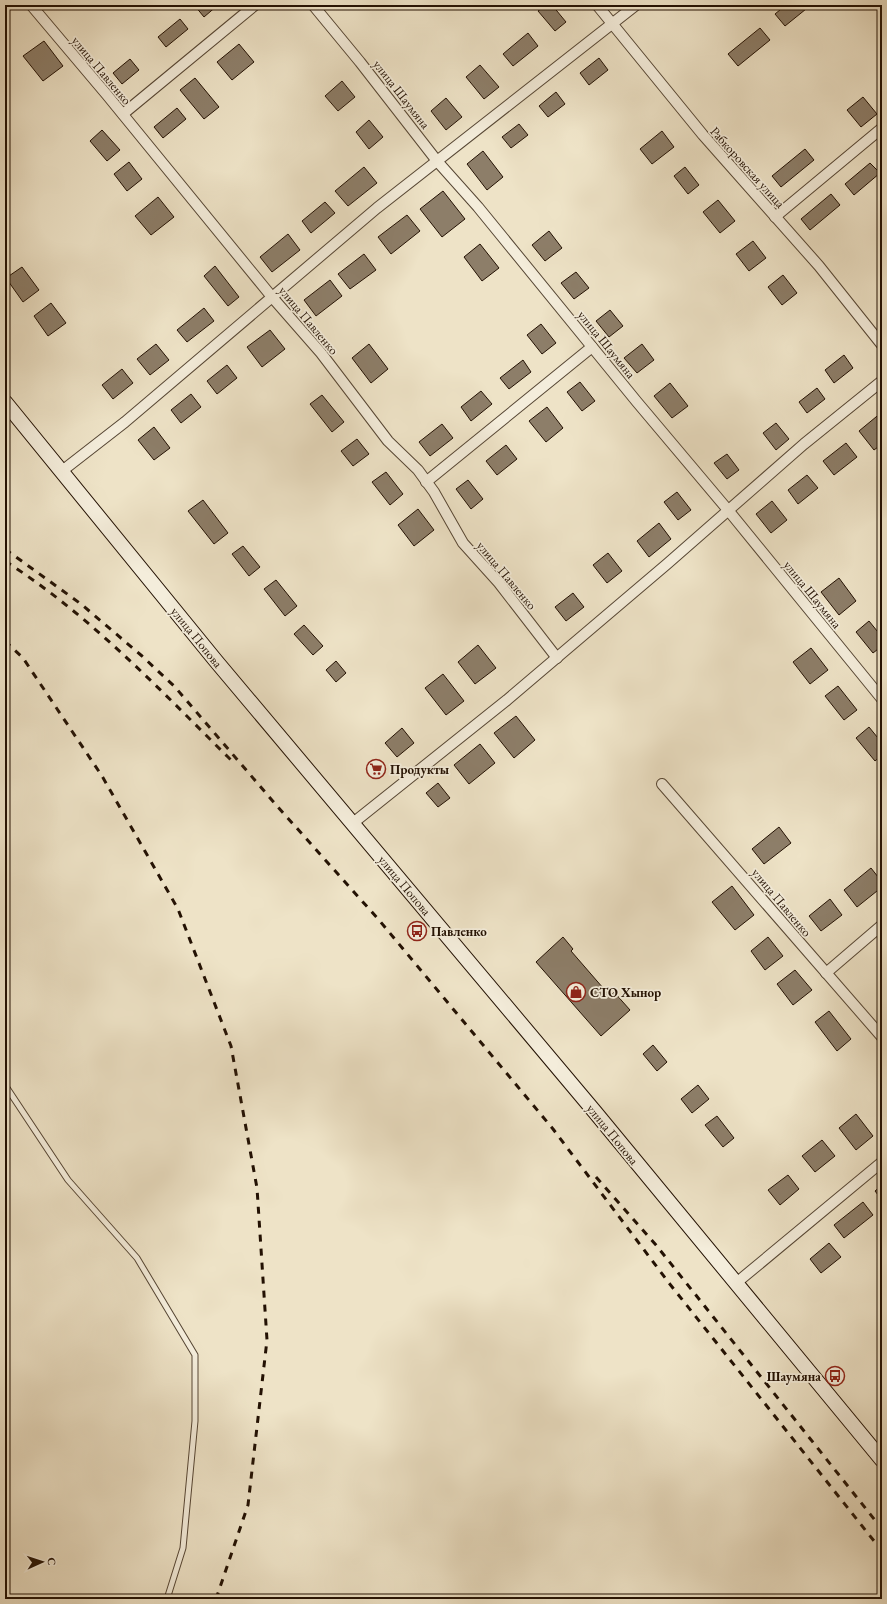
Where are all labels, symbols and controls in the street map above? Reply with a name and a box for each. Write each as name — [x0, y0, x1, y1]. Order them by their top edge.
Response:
street label: улица Павленко — [68, 32, 135, 108]
street label: улица Шаумяна — [369, 56, 434, 133]
street label: Рабкоровская улица — [707, 123, 789, 212]
street label: улица Павленко — [275, 282, 342, 358]
street label: улица Шаумяна — [574, 307, 640, 383]
street label: улица Павленко — [473, 537, 540, 613]
street label: улица Шаумяна — [780, 557, 846, 633]
street label: улица Попова — [167, 603, 227, 672]
supermarket icon: Продукты — [365, 758, 387, 780]
place label: Продукты — [390, 761, 450, 778]
street label: улица Попова — [374, 852, 435, 920]
street label: улица Павленко — [748, 864, 815, 940]
bus stop icon: Павленко — [406, 920, 428, 942]
place label: Павленко — [431, 923, 487, 940]
shop icon: СТО Хынор — [565, 981, 587, 1003]
place label: СТО Хынор — [590, 984, 661, 1001]
street label: улица Попова — [583, 1100, 643, 1169]
bus stop icon: Шаумяна — [824, 1365, 846, 1387]
place label: Шаумяна — [767, 1368, 821, 1385]
north arrow — [22, 1542, 62, 1582]
text: С — [45, 1557, 59, 1566]

